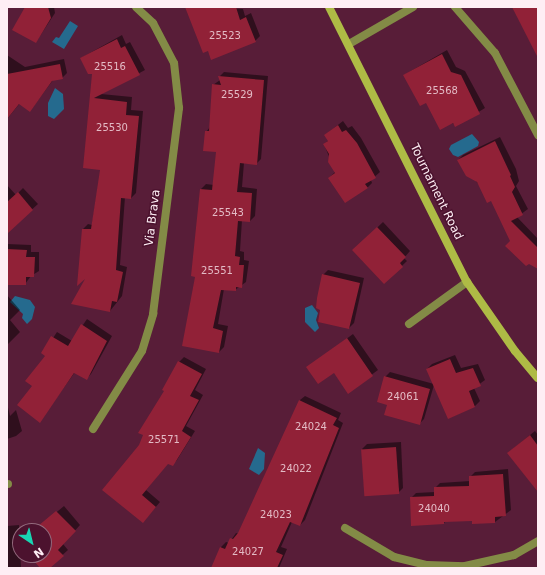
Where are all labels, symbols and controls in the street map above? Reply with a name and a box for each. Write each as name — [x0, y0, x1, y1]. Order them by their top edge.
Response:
house number: 25523 — [209, 30, 241, 42]
house number: 25516 — [94, 61, 126, 73]
house number: 25568 — [426, 85, 458, 97]
house number: 25529 — [221, 89, 253, 101]
house number: 25530 — [96, 122, 128, 134]
street label: Tournament Road — [406, 142, 466, 242]
street label: Via Brava — [142, 189, 164, 247]
house number: 25543 — [212, 207, 244, 219]
house number: 25551 — [201, 265, 233, 277]
house number: 24061 — [387, 391, 419, 403]
house number: 24024 — [295, 421, 327, 433]
house number: 25571 — [148, 434, 180, 446]
house number: 24022 — [280, 463, 312, 475]
house number: 24040 — [418, 503, 450, 515]
house number: 24023 — [260, 509, 292, 521]
north arrow — [12, 523, 52, 563]
text: N — [31, 544, 46, 560]
house number: 24027 — [232, 546, 264, 558]

